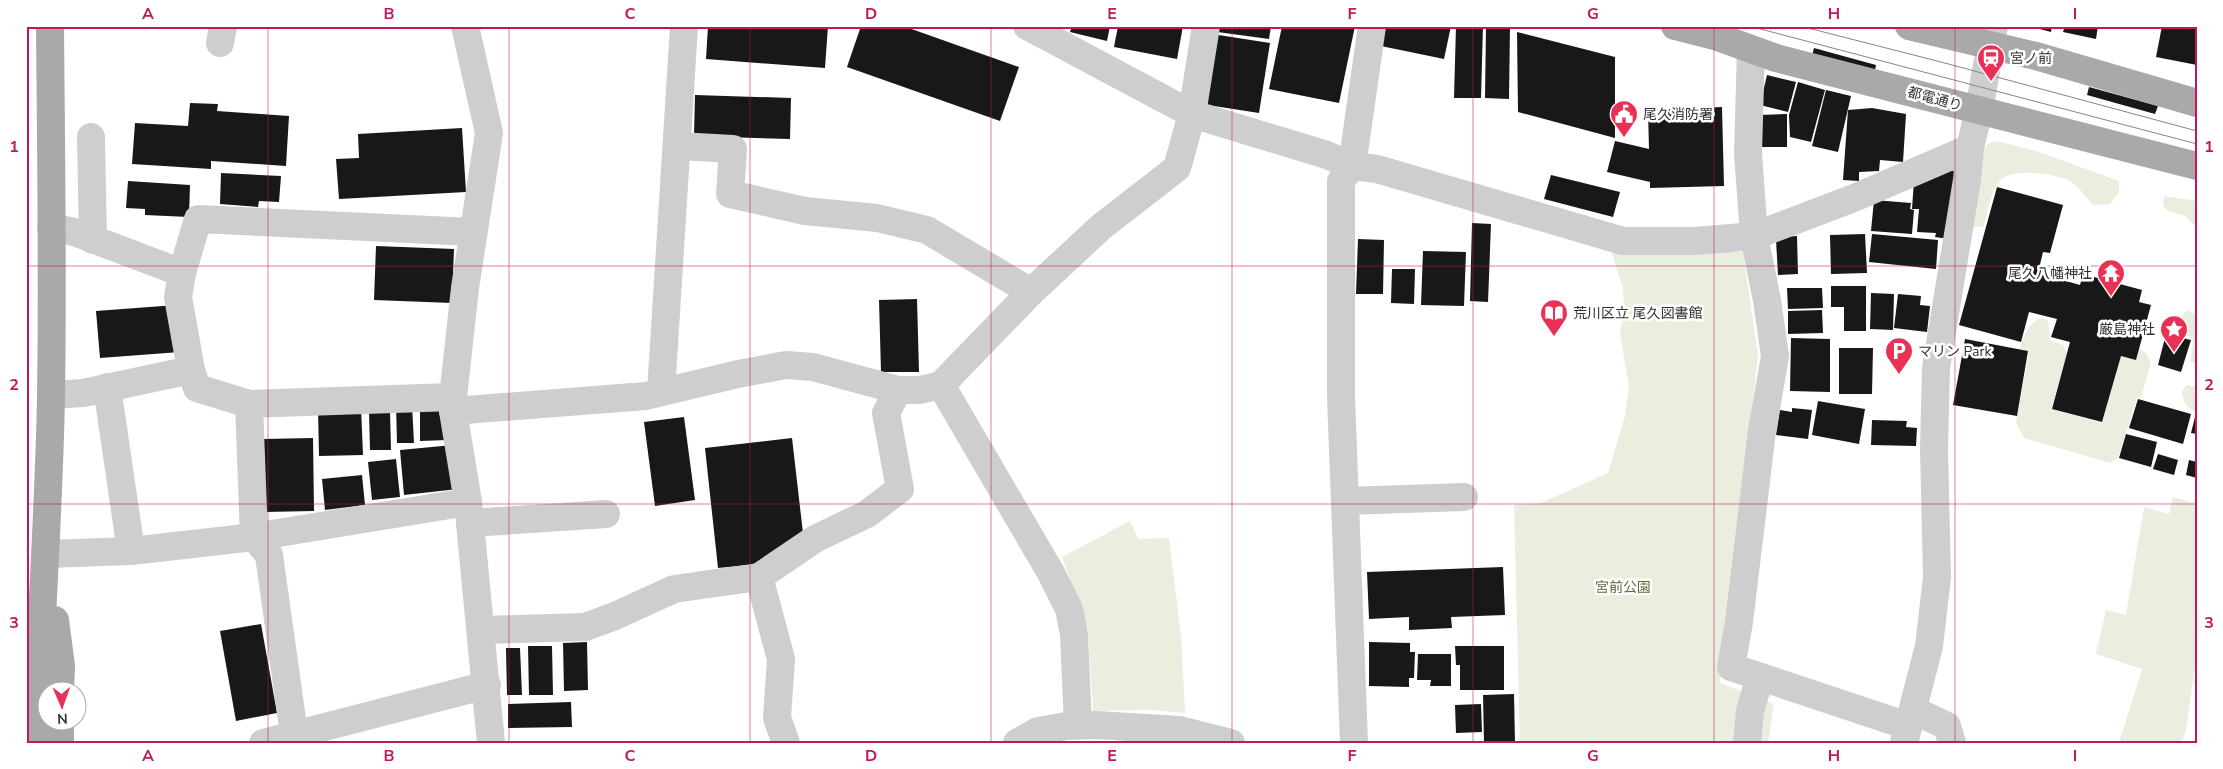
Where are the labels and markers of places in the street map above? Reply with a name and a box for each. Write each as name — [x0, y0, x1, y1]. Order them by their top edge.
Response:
station icon: 宮ノ前 — [1976, 43, 2006, 82]
place label: 宮ノ前 — [2010, 49, 2052, 68]
public building icon: 尾久消防署 — [1609, 99, 1639, 138]
place label: 尾久消防署 — [1643, 105, 1713, 124]
temple icon: 尾久八幡神社 — [2096, 258, 2126, 297]
place label: 尾久八幡神社 — [2008, 264, 2092, 283]
library icon: 荒川区立 尾久図書館 — [1539, 298, 1569, 337]
place label: 荒川区立 尾久図書館 — [1573, 304, 1703, 323]
place icon: 厳島神社 — [2159, 314, 2189, 353]
place label: 厳島神社 — [2099, 320, 2155, 339]
parking icon: マリン Park — [1884, 336, 1914, 375]
place label: マリン Park — [1918, 342, 1993, 361]

